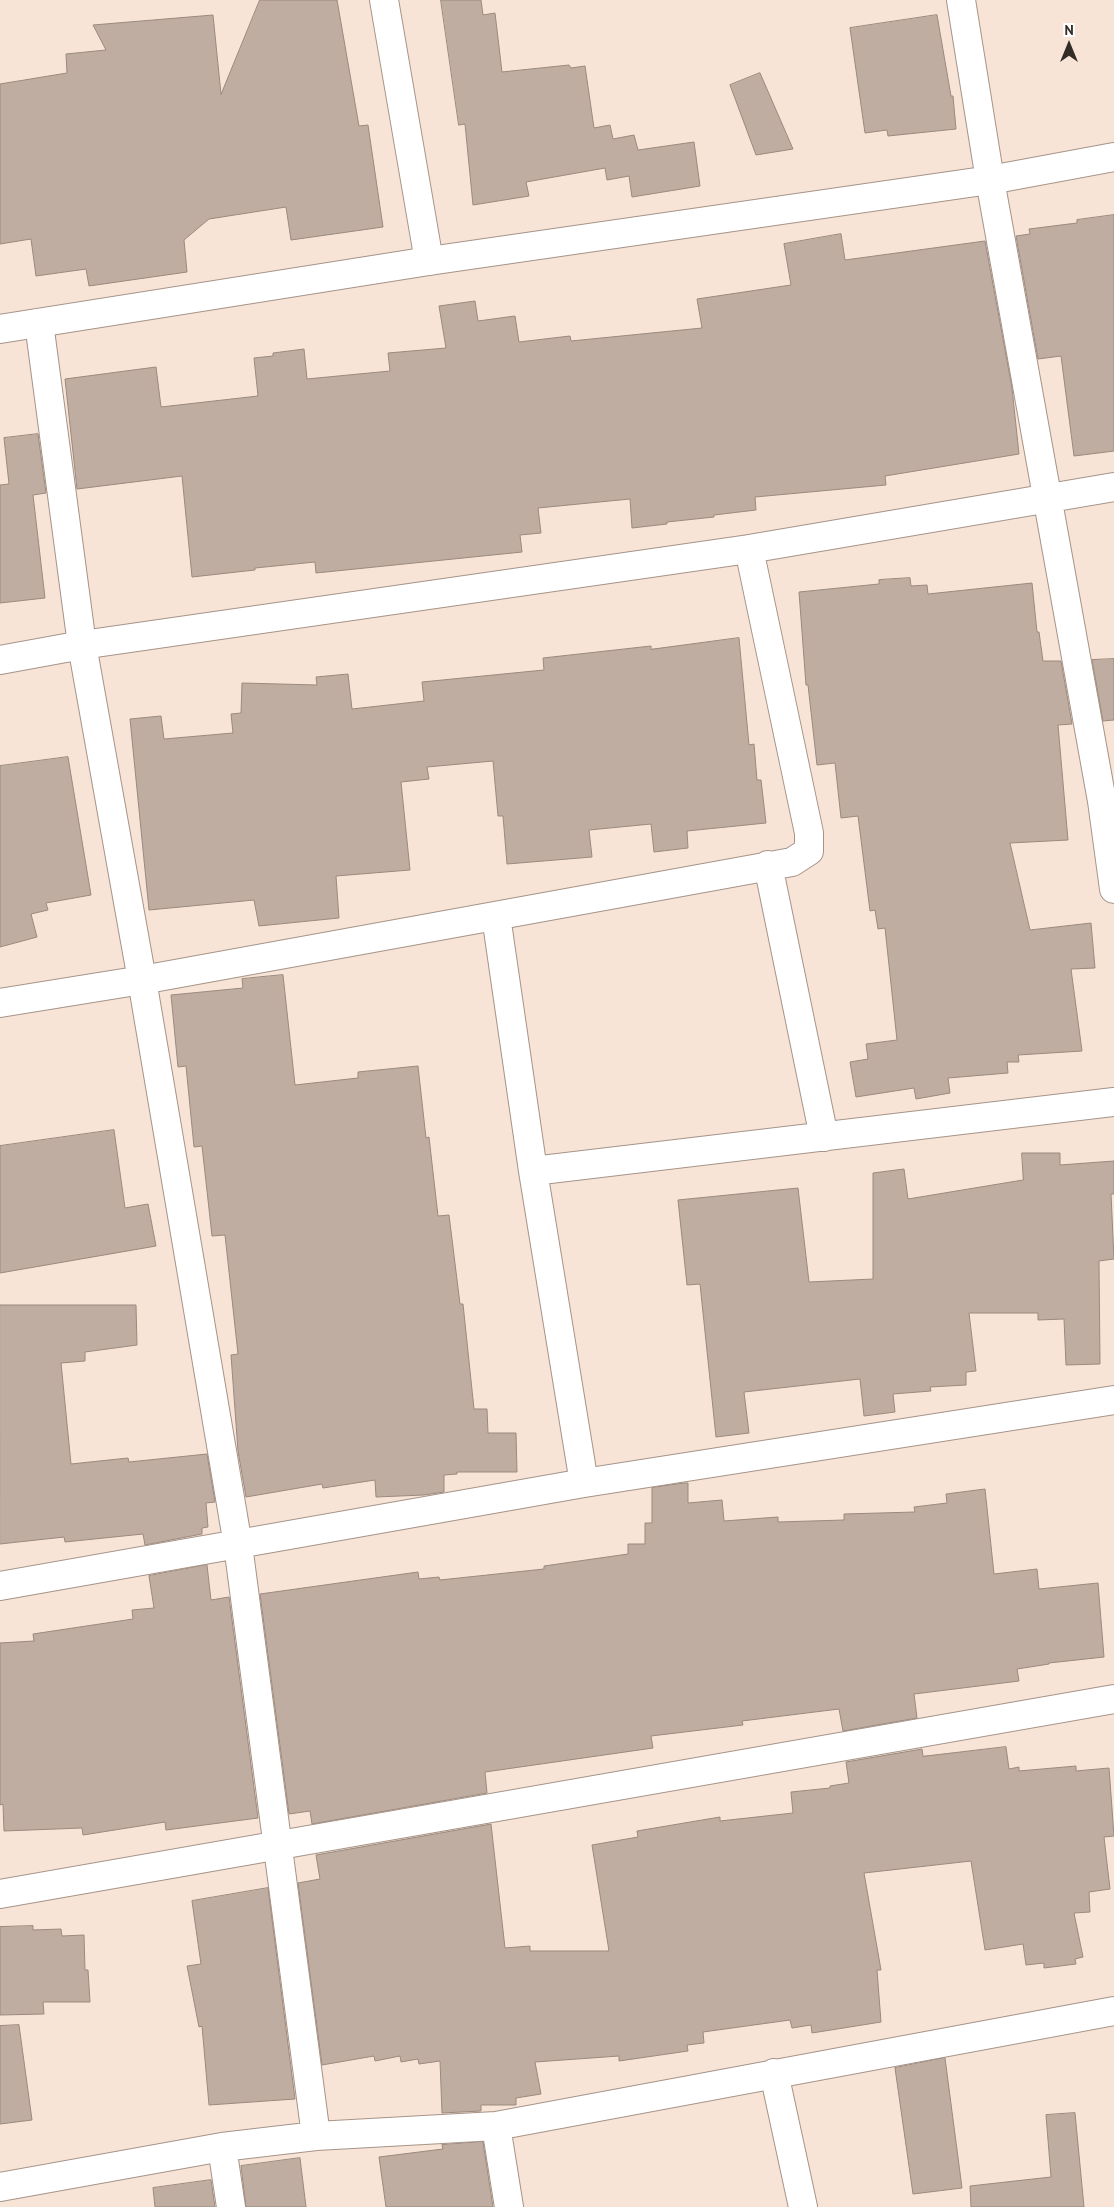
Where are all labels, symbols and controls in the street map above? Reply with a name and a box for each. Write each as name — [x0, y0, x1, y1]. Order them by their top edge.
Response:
north arrow — [1044, 20, 1094, 70]
text: N — [1064, 21, 1074, 39]

